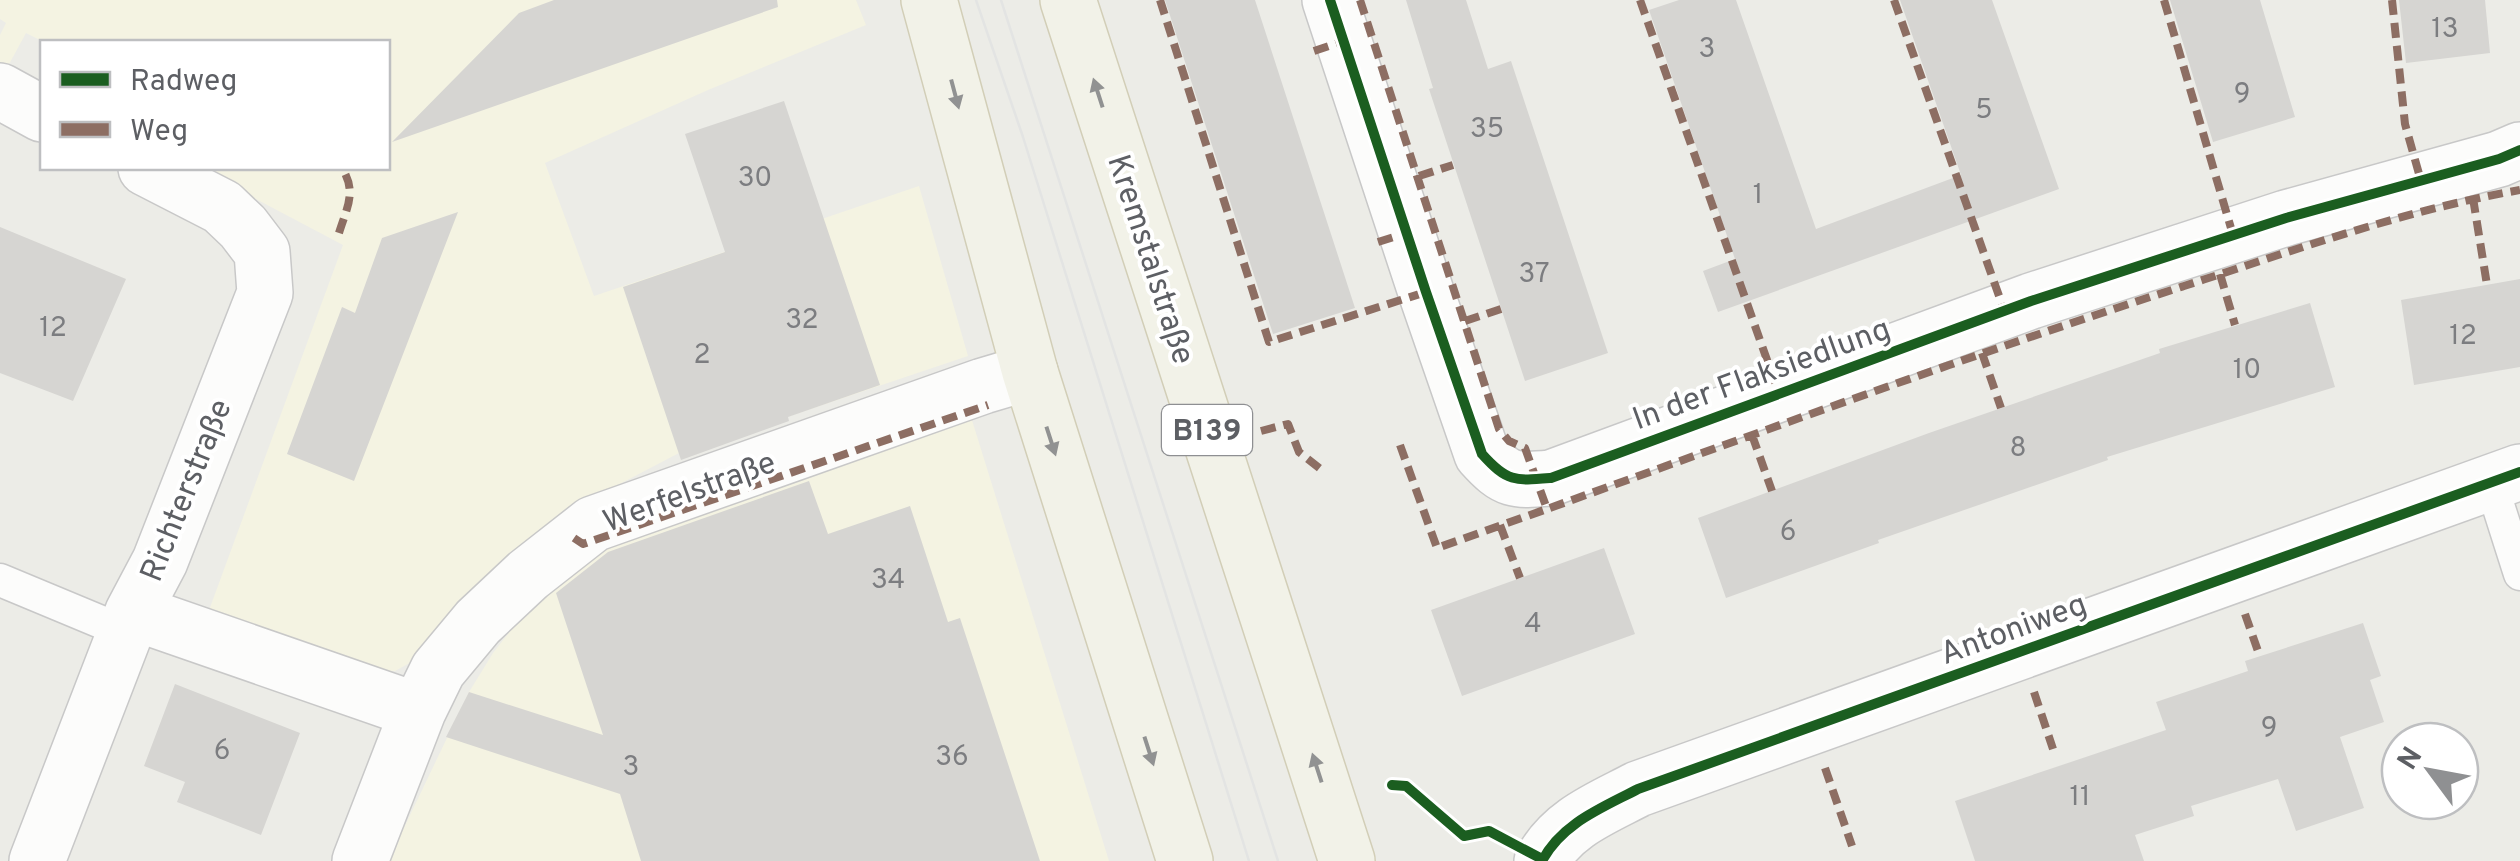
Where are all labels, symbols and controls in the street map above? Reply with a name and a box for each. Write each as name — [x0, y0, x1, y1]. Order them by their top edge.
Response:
house number: 13 — [2431, 12, 2459, 48]
house number: 3 — [1699, 32, 1715, 68]
legend — [40, 40, 390, 170]
text: Radweg — [130, 64, 237, 101]
one-way arrow — [1090, 77, 1105, 107]
house number: 9 — [2234, 77, 2250, 113]
one-way arrow — [948, 79, 964, 110]
house number: 5 — [1975, 93, 1993, 129]
house number: 35 — [1470, 112, 1504, 148]
text: Weg — [130, 114, 188, 151]
street label: Kremstalstraße — [1096, 150, 1202, 370]
house number: 30 — [738, 161, 772, 197]
house number: 1 — [1753, 178, 1763, 214]
house number: 37 — [1518, 257, 1550, 293]
house number: 32 — [785, 303, 819, 339]
house number: 12 — [39, 311, 67, 347]
street label: In der Flaksiedlung — [1628, 311, 1897, 441]
house number: 12 — [2449, 319, 2477, 355]
house number: 2 — [693, 338, 711, 374]
house number: 10 — [2233, 353, 2261, 389]
street label: Richterstraße — [133, 394, 243, 588]
road number: B139 — [1162, 405, 1252, 455]
one-way arrow — [1045, 426, 1060, 456]
house number: 8 — [2009, 431, 2027, 467]
street label: Werfelstraße — [598, 444, 782, 544]
house number: 6 — [1780, 515, 1796, 551]
house number: 34 — [871, 563, 905, 599]
street label: Antoniweg — [1935, 586, 2093, 676]
house number: 4 — [1524, 607, 1542, 643]
house number: 9 — [2261, 711, 2277, 747]
north arrow — [2380, 721, 2480, 821]
house number: 6 — [214, 734, 230, 770]
one-way arrow — [1143, 736, 1158, 766]
house number: 36 — [935, 740, 969, 776]
text: N — [2391, 741, 2432, 777]
house number: 3 — [623, 750, 639, 786]
one-way arrow — [1308, 753, 1323, 783]
house number: 11 — [2070, 780, 2090, 816]

